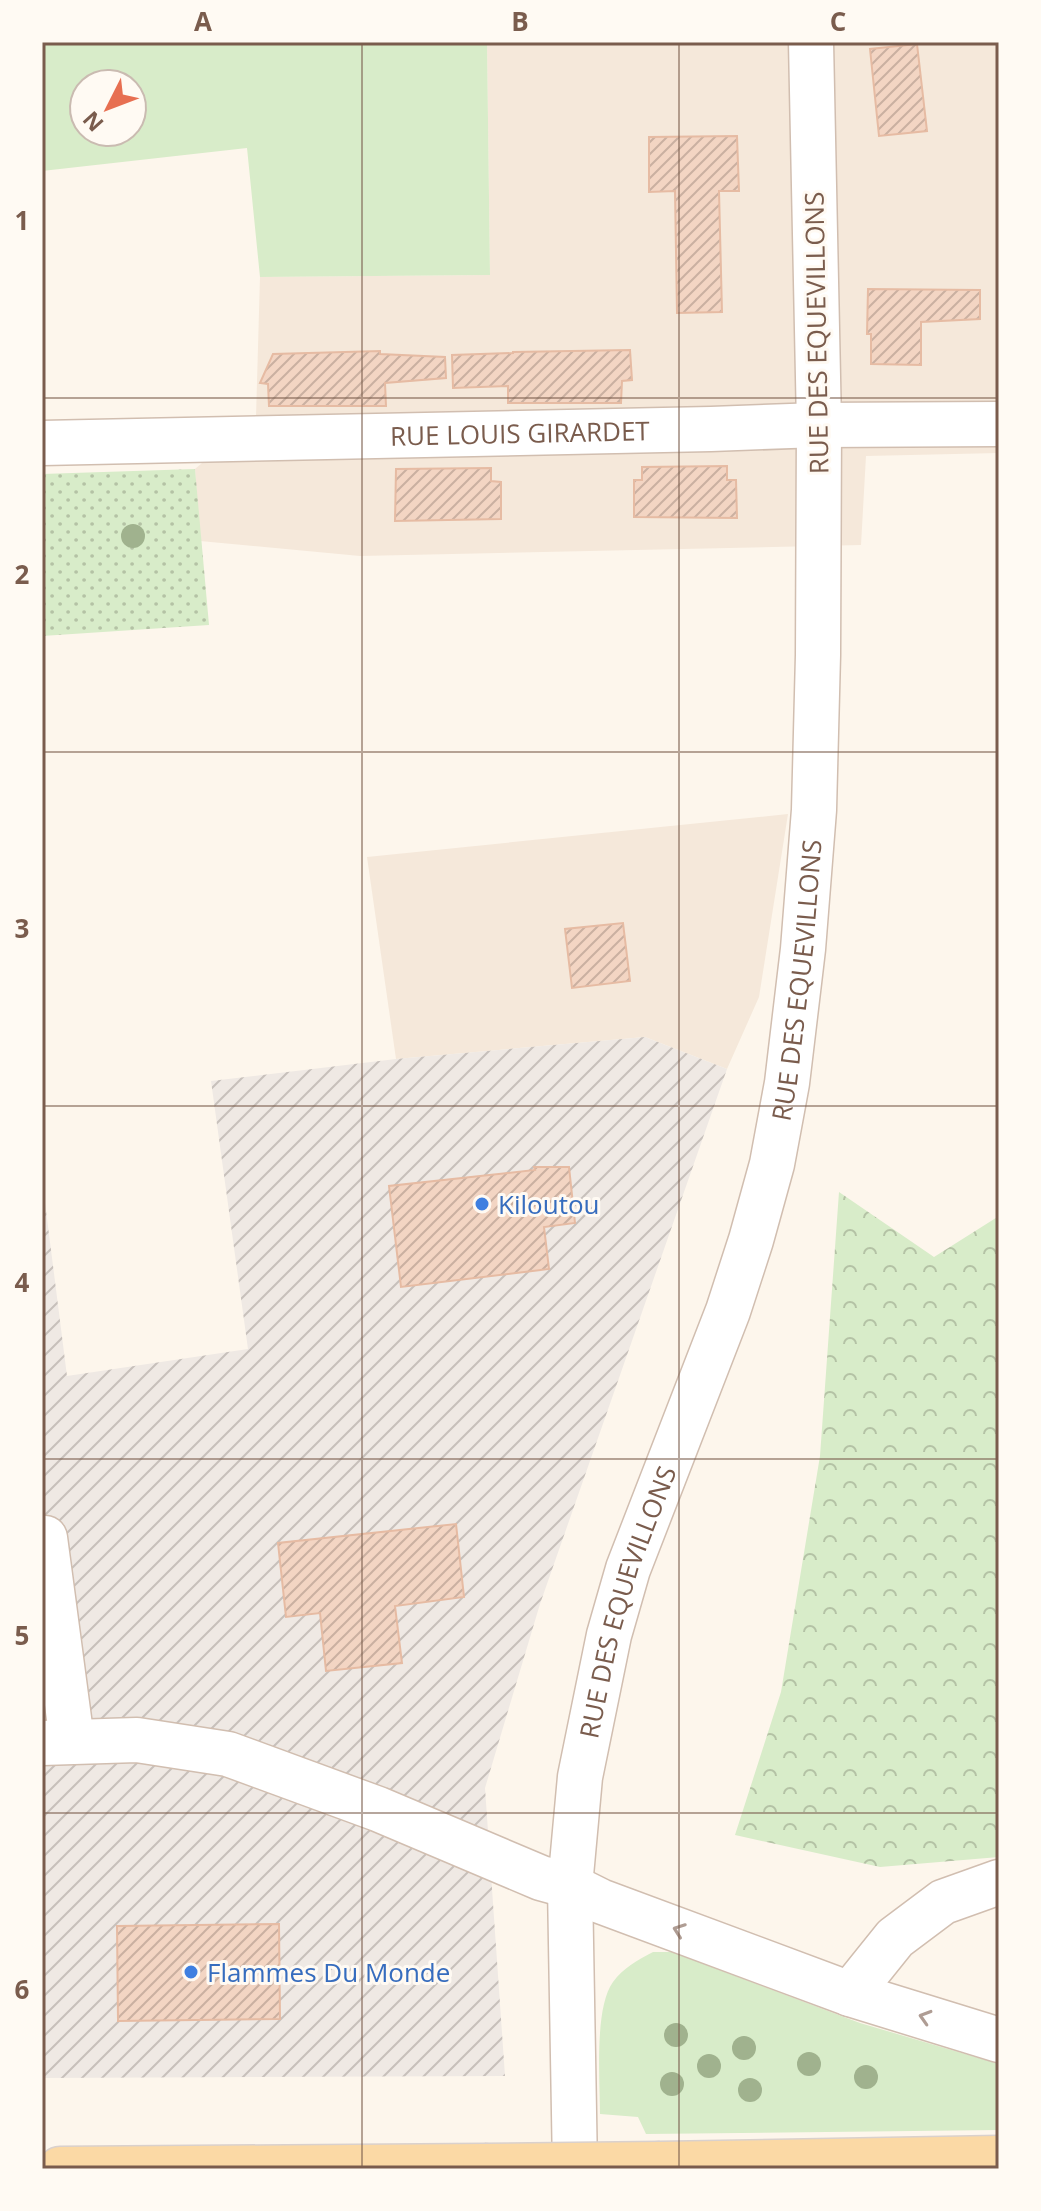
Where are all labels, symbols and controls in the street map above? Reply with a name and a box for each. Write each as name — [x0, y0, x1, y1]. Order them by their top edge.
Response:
text: A — [194, 3, 212, 39]
text: B — [511, 3, 529, 39]
text: C — [830, 3, 846, 39]
north arrow — [68, 68, 148, 148]
text: N — [75, 105, 110, 139]
street label: RUE DES EQUEVILLONS — [796, 191, 836, 475]
text: 1 — [15, 202, 29, 238]
street label: RUE LOUIS GIRARDET — [390, 412, 651, 454]
text: 2 — [15, 556, 30, 592]
street label: RUE DES EQUEVILLONS — [762, 838, 830, 1124]
text: 3 — [15, 910, 29, 946]
place label: Kiloutou — [498, 1186, 600, 1222]
marker: Kiloutou — [473, 1195, 491, 1213]
text: 4 — [15, 1264, 30, 1300]
street label: RUE DES EQUEVILLONS — [570, 1461, 684, 1741]
text: 5 — [15, 1617, 29, 1653]
one-way arrow — [673, 1924, 687, 1940]
place label: Flammes Du Monde — [207, 1954, 450, 1990]
marker: Flammes Du Monde — [182, 1963, 200, 1981]
text: 6 — [15, 1971, 30, 2007]
one-way arrow — [918, 2010, 932, 2026]

